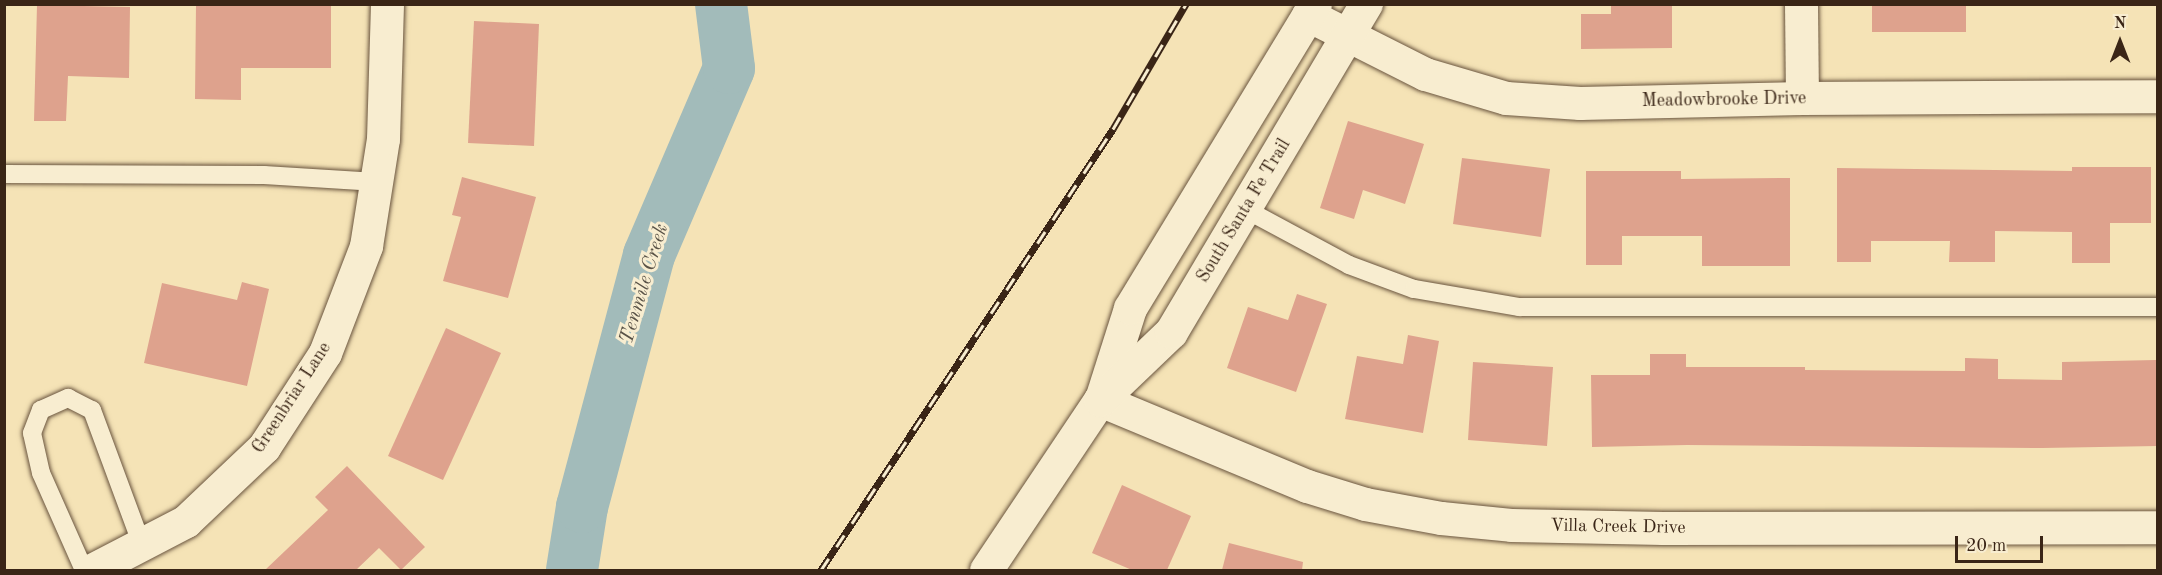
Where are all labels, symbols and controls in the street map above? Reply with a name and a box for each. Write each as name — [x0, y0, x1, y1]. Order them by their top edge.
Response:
north arrow — [2090, 12, 2150, 72]
text: N — [2114, 16, 2126, 32]
street label: Meadowbrooke Drive — [1642, 88, 1806, 112]
street label: South Santa Fe Trail — [1193, 135, 1295, 287]
water label: Tenmile Creek — [615, 221, 675, 347]
street label: Greenbriar Lane — [248, 338, 336, 458]
street label: Villa Creek Drive — [1550, 515, 1686, 539]
scale bar — [1958, 524, 2046, 562]
text: 20 m — [1966, 537, 2006, 555]

